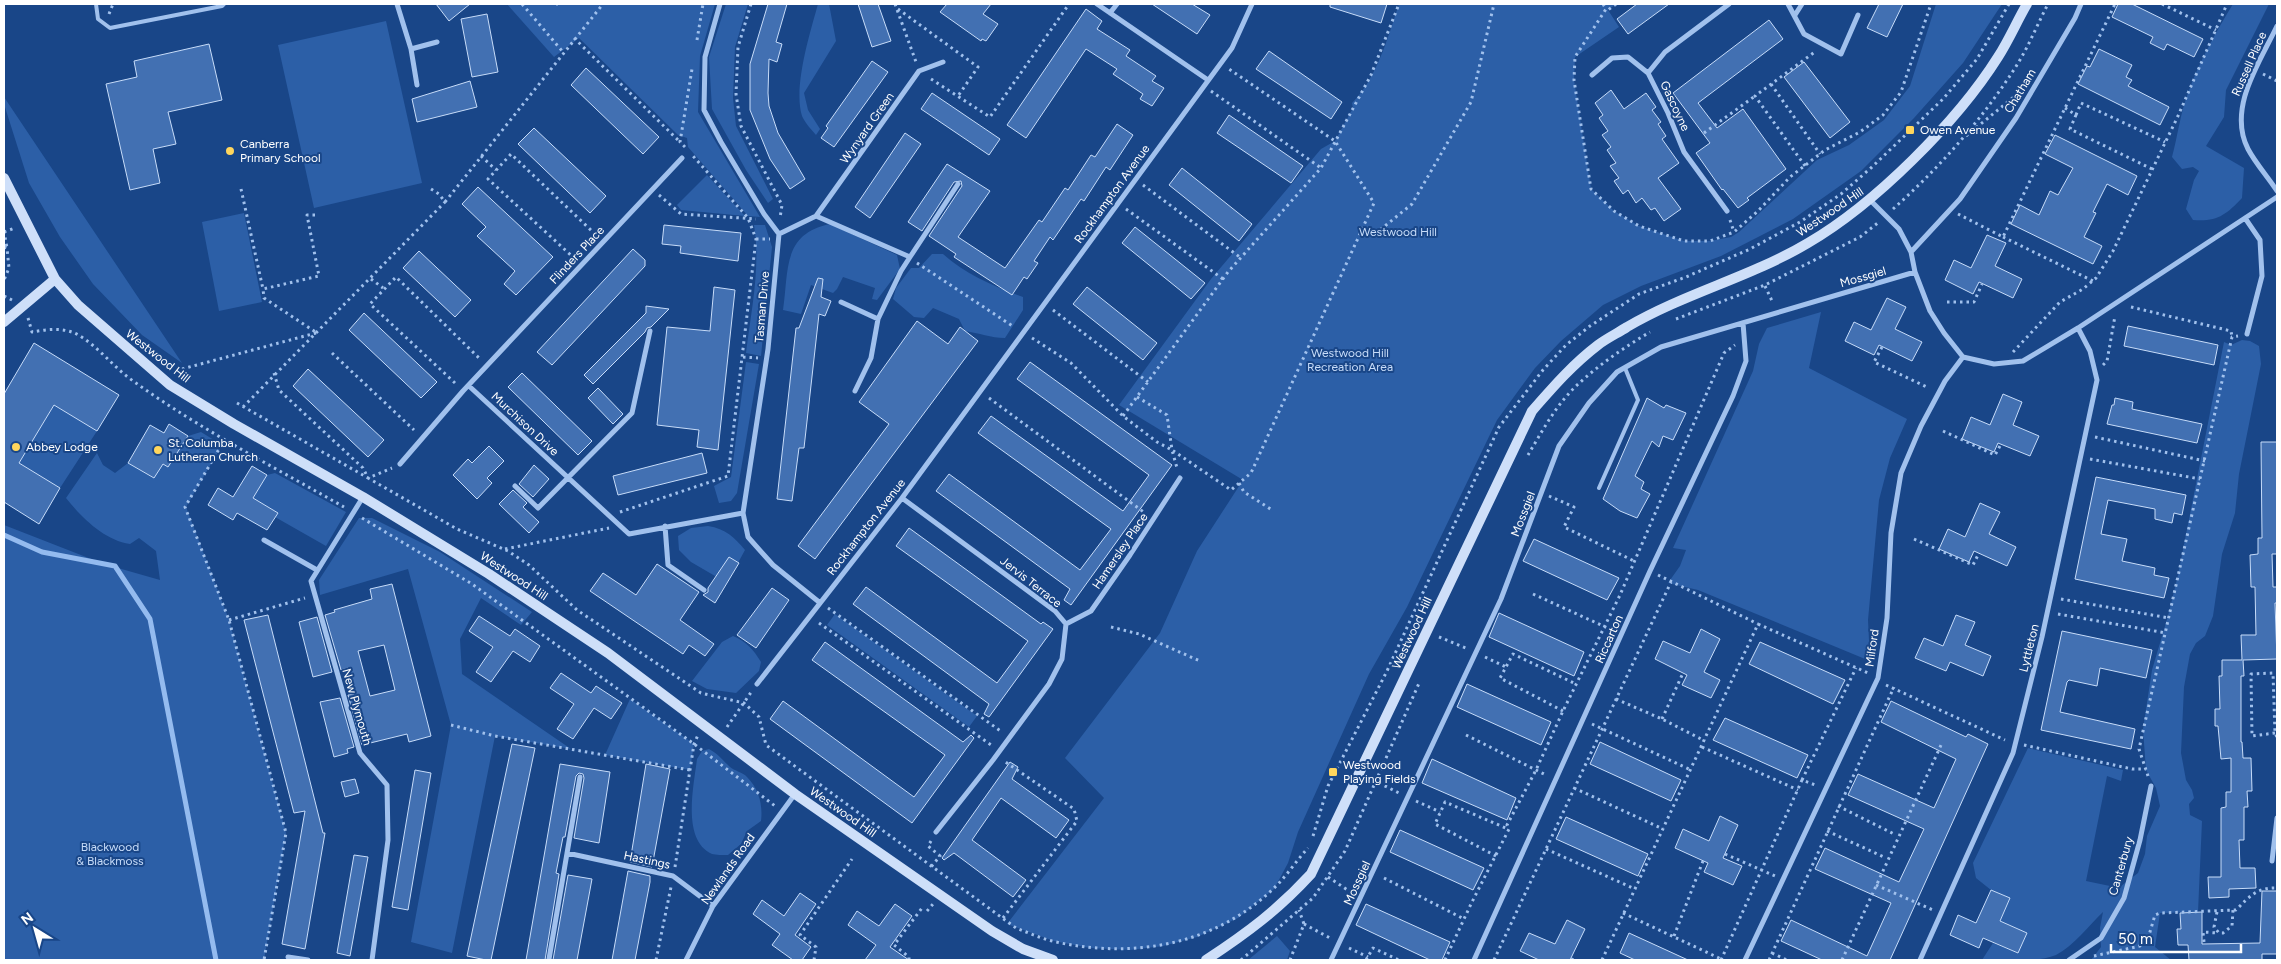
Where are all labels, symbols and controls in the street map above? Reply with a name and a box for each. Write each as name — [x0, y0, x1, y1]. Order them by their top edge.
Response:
street label: Russell Place — [2229, 29, 2270, 98]
street label: Chatham — [2001, 66, 2039, 116]
street label: Gascoyne — [1657, 79, 1693, 134]
street label: Wynyard Green — [837, 89, 897, 166]
place label: Owen Avenue — [1920, 123, 1996, 137]
marker: Owen Avenue — [1904, 124, 1916, 136]
place label: Canberra Primary School — [240, 137, 321, 165]
street label: Rockhampton Avenue — [1071, 142, 1153, 246]
marker: Canberra Primary School — [224, 145, 236, 157]
street label: Westwood Hill — [1794, 184, 1866, 240]
street label: Flinders Place — [547, 223, 608, 287]
park label: Westwood Hill — [1359, 225, 1437, 239]
street label: Mossgiel — [1838, 264, 1888, 290]
street label: Tasman Drive — [752, 270, 772, 343]
street label: Westwood Hill — [123, 326, 193, 386]
park label: Westwood Hill Recreation Area — [1307, 346, 1393, 374]
street label: Murchison Drive — [488, 389, 562, 459]
place label: St. Columba Lutheran Church — [168, 436, 258, 464]
place label: Abbey Lodge — [26, 440, 98, 454]
marker: Abbey Lodge — [10, 441, 22, 453]
marker: St. Columba Lutheran Church — [152, 444, 164, 456]
street label: Rockhampton Avenue — [824, 476, 908, 578]
street label: Mossgiel — [1508, 489, 1538, 539]
street label: Hamersley Place — [1089, 510, 1151, 592]
street label: Westwood Hill — [477, 549, 551, 603]
street label: Jervis Terrace — [997, 554, 1065, 611]
street label: Westwood Hill — [1389, 595, 1435, 671]
street label: Riccarton — [1592, 612, 1626, 665]
street label: Lyttleton — [2016, 622, 2042, 673]
street label: Milford — [1862, 628, 1882, 668]
street label: New Plymouth — [339, 667, 375, 747]
place label: Westwood Playing Fields — [1343, 758, 1416, 786]
marker: Westwood Playing Fields — [1327, 766, 1339, 778]
street label: Westwood Hill — [807, 784, 879, 840]
street label: Newlands Road — [698, 831, 758, 907]
street label: Canterbury — [2106, 834, 2136, 897]
park label: Blackwood & Blackmoss — [76, 840, 144, 868]
street label: Hastings — [622, 848, 672, 872]
street label: Mossgiel — [1341, 859, 1373, 907]
north arrow — [10, 904, 60, 954]
text: N — [18, 909, 37, 929]
scale bar — [2111, 922, 2241, 954]
text: 50 m — [2118, 930, 2153, 948]

